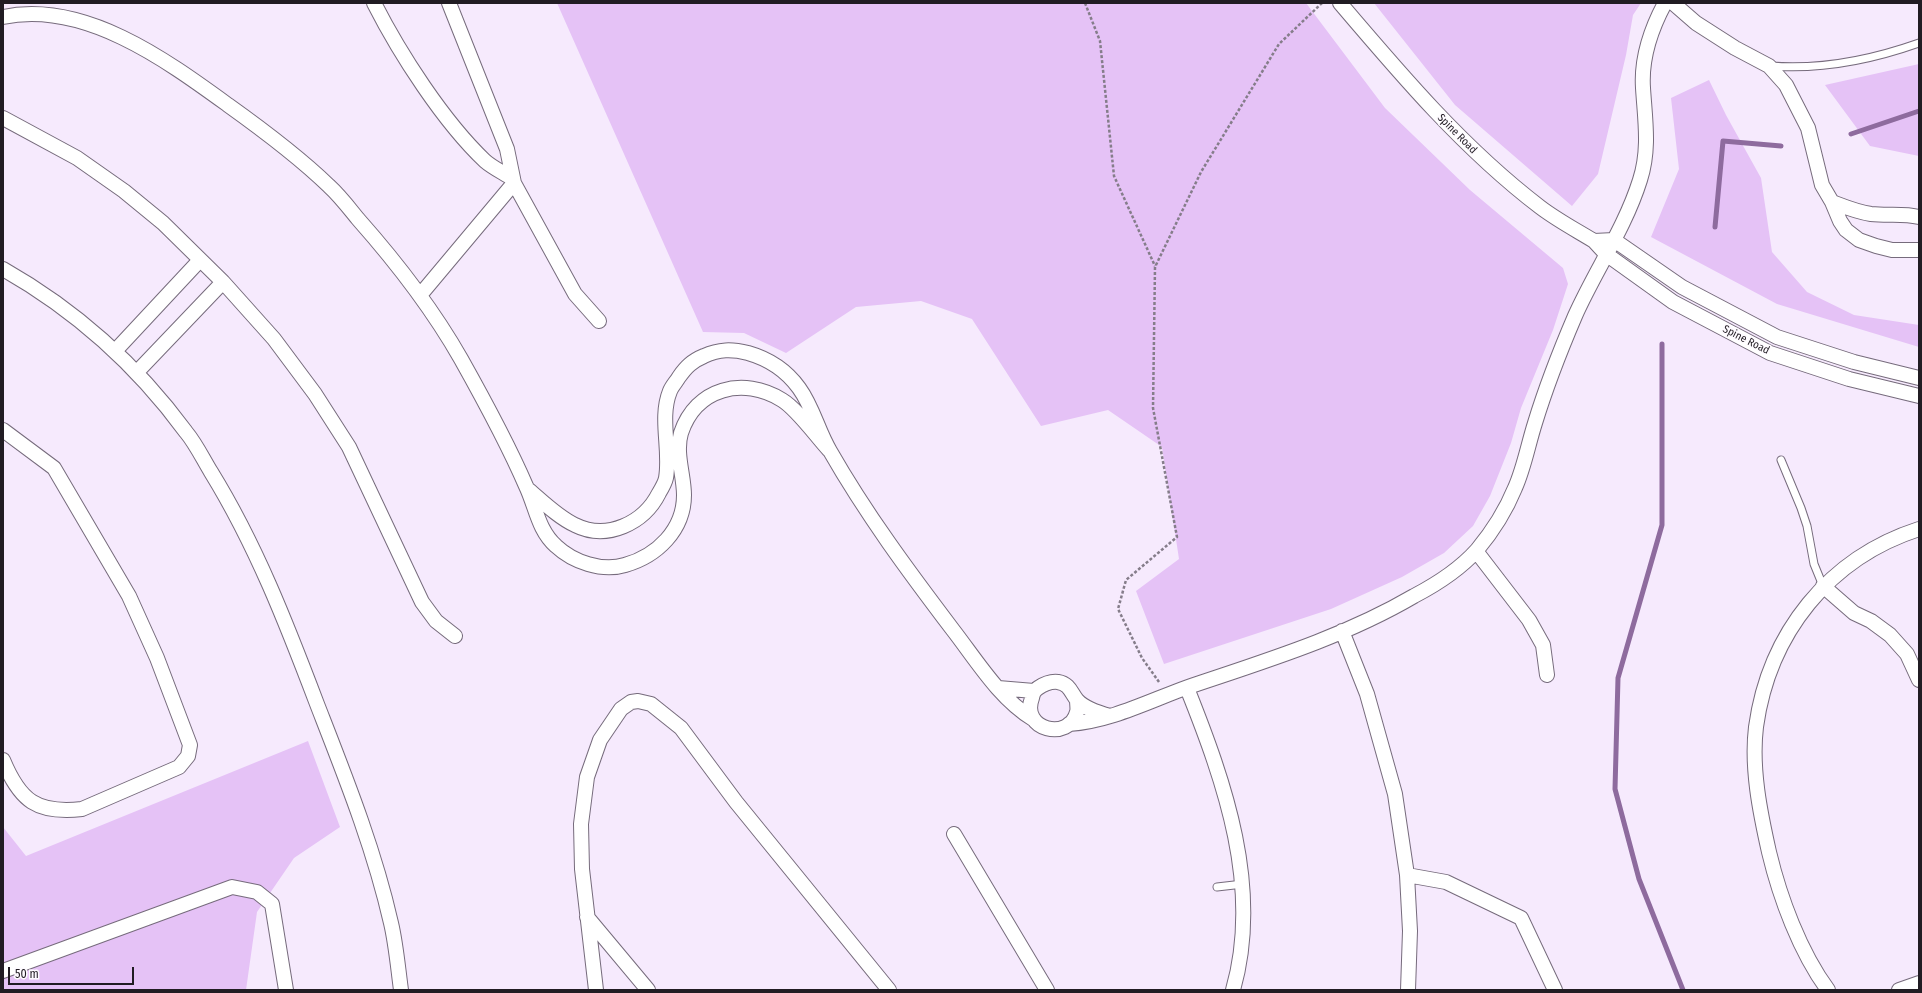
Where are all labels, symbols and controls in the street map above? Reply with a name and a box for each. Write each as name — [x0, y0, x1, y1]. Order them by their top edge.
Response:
street label: Spine Road — [1434, 111, 1480, 157]
street label: Spine Road — [1720, 323, 1772, 357]
scale bar — [10, 959, 136, 985]
text: 50 m — [15, 967, 39, 981]

